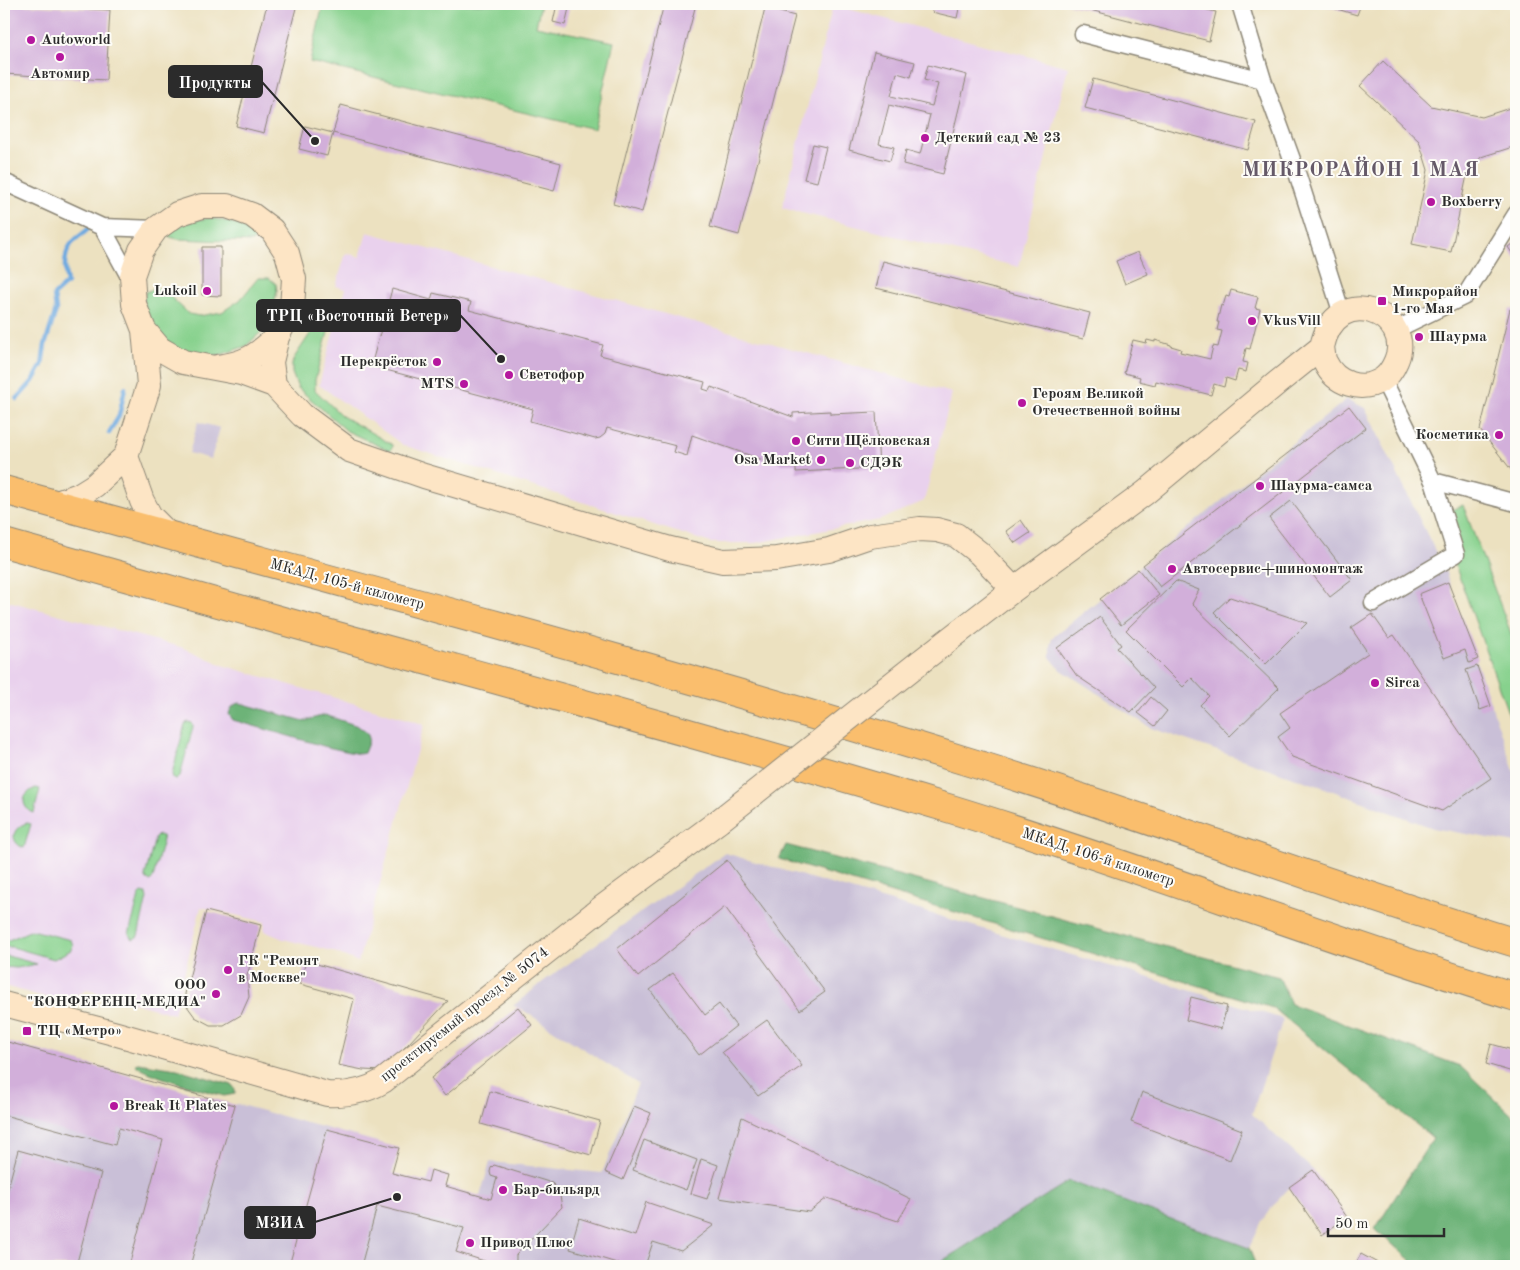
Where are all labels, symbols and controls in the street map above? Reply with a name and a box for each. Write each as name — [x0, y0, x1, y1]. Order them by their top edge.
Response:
place label: Autoworld — [41, 33, 111, 48]
marker: Autoworld — [25, 34, 37, 46]
marker: Автомир — [54, 51, 66, 63]
callout: Продукты — [169, 66, 262, 97]
place label: Автомир — [30, 67, 90, 82]
text: Продукты — [179, 76, 251, 92]
place label: Детский сад № 23 — [935, 131, 1061, 146]
marker: Детский сад № 23 — [919, 132, 931, 144]
district label: МИКРОРАЙОН 1 МАЯ — [1242, 156, 1480, 181]
place label: Boxberry — [1441, 195, 1503, 210]
marker: Boxberry — [1425, 196, 1437, 208]
place label: Lukoil — [154, 284, 197, 299]
marker: Lukoil — [201, 285, 213, 297]
place label: Микрорайон 1-го Мая — [1392, 285, 1478, 317]
marker: Микрорайон 1-го Мая — [1376, 295, 1388, 307]
callout: ТРЦ «Восточный Ветер» — [257, 300, 460, 331]
text: ТРЦ «Восточный Ветер» — [266, 309, 450, 325]
place label: VkusVill — [1262, 314, 1321, 329]
marker: VkusVill — [1246, 315, 1258, 327]
place label: Шаурма — [1429, 330, 1487, 345]
marker: Шаурма — [1413, 331, 1425, 343]
place label: Перекрёсток — [340, 355, 427, 370]
marker: Перекрёсток — [431, 356, 443, 368]
place label: Светофор — [519, 368, 585, 383]
marker: Светофор — [503, 369, 515, 381]
place label: MTS — [421, 377, 454, 392]
marker: MTS — [458, 378, 470, 390]
place label: Героям Великой Отечественной войны — [1032, 387, 1181, 419]
marker: Героям Великой Отечественной войны — [1016, 397, 1028, 409]
place label: Косметика — [1415, 428, 1489, 443]
marker: Косметика — [1493, 429, 1505, 441]
place label: Сити Щёлковская — [806, 434, 930, 449]
marker: Сити Щёлковская — [790, 435, 802, 447]
place label: Osa Market — [734, 453, 812, 468]
marker: Osa Market — [815, 454, 827, 466]
place label: СДЭК — [860, 456, 902, 471]
marker: СДЭК — [844, 457, 856, 469]
place label: Шаурма-самса — [1270, 479, 1373, 494]
marker: Шаурма-самса — [1254, 480, 1266, 492]
street label: МКАД, 105-й километр — [268, 557, 426, 613]
place label: Автосервис+шиномонтаж — [1182, 562, 1363, 577]
marker: Автосервис+шиномонтаж — [1166, 563, 1178, 575]
place label: Sirca — [1385, 676, 1420, 691]
marker: Sirca — [1369, 677, 1381, 689]
street label: МКАД, 106-й километр — [1020, 826, 1176, 890]
street label: проектируемый проезд № 5074 — [378, 945, 552, 1085]
place label: ГК "Ремонт в Москве" — [238, 954, 319, 986]
marker: ГК "Ремонт в Москве" — [222, 964, 234, 976]
place label: ООО "КОНФЕРЕНЦ-МЕДИА" — [27, 978, 206, 1010]
marker: ООО "КОНФЕРЕНЦ-МЕДИА" — [210, 988, 222, 1000]
place label: ТЦ «Метро» — [37, 1024, 122, 1039]
marker: ТЦ «Метро» — [21, 1025, 33, 1037]
place label: Break It Plates — [124, 1099, 226, 1114]
marker: Break It Plates — [108, 1100, 120, 1112]
place label: Бар-бильярд — [513, 1183, 600, 1198]
marker: Бар-бильярд — [497, 1184, 509, 1196]
scale bar — [1328, 1205, 1444, 1237]
callout: МЗИА — [245, 1207, 315, 1238]
text: МЗИА — [255, 1216, 305, 1232]
text: 50 m — [1335, 1217, 1369, 1232]
place label: Привод Плюс — [480, 1236, 573, 1251]
marker: Привод Плюс — [464, 1237, 476, 1249]

